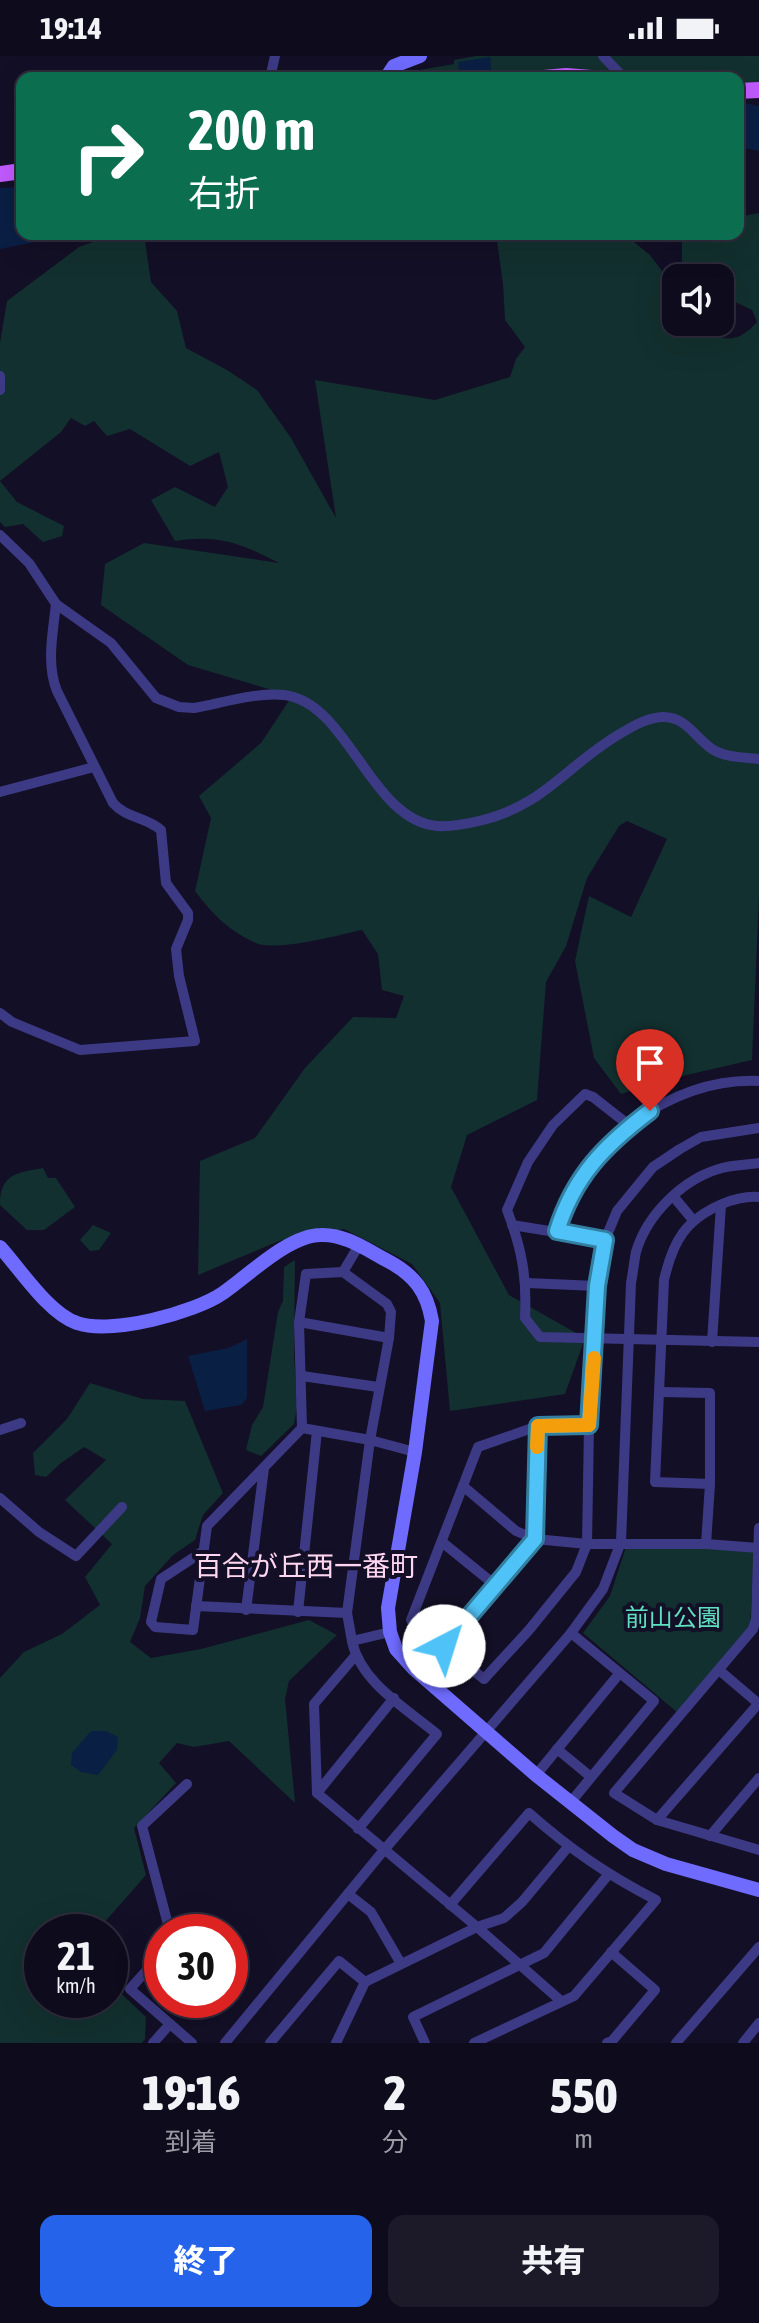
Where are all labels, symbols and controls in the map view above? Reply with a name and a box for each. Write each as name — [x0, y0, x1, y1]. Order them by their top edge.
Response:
text: 19:14 — [40, 11, 102, 45]
text: 200 m — [188, 98, 315, 162]
icon: right — [56, 104, 160, 208]
text: 右折 — [188, 172, 260, 214]
map controls — [662, 264, 734, 336]
button: sound — [662, 264, 734, 336]
pin — [616, 1029, 684, 1111]
icon: arrive — [628, 1041, 672, 1085]
district label: 百合が丘西一番町 — [194, 1550, 418, 1582]
position arrow — [402, 1604, 486, 1688]
park label: 前山公園 — [625, 1604, 721, 1631]
speed limit sign: 30 — [144, 1914, 248, 2018]
text: 21 — [57, 1933, 95, 1978]
text: km/h — [56, 1974, 96, 1997]
text: 19:16 — [142, 2065, 240, 2120]
text: 2 — [384, 2065, 406, 2120]
text: 550 — [550, 2068, 617, 2123]
text: m — [574, 2124, 593, 2154]
text: 到着 — [165, 2127, 217, 2157]
text: 分 — [382, 2127, 408, 2157]
button: 終了 — [40, 2215, 372, 2307]
button: 共有 — [388, 2215, 719, 2307]

